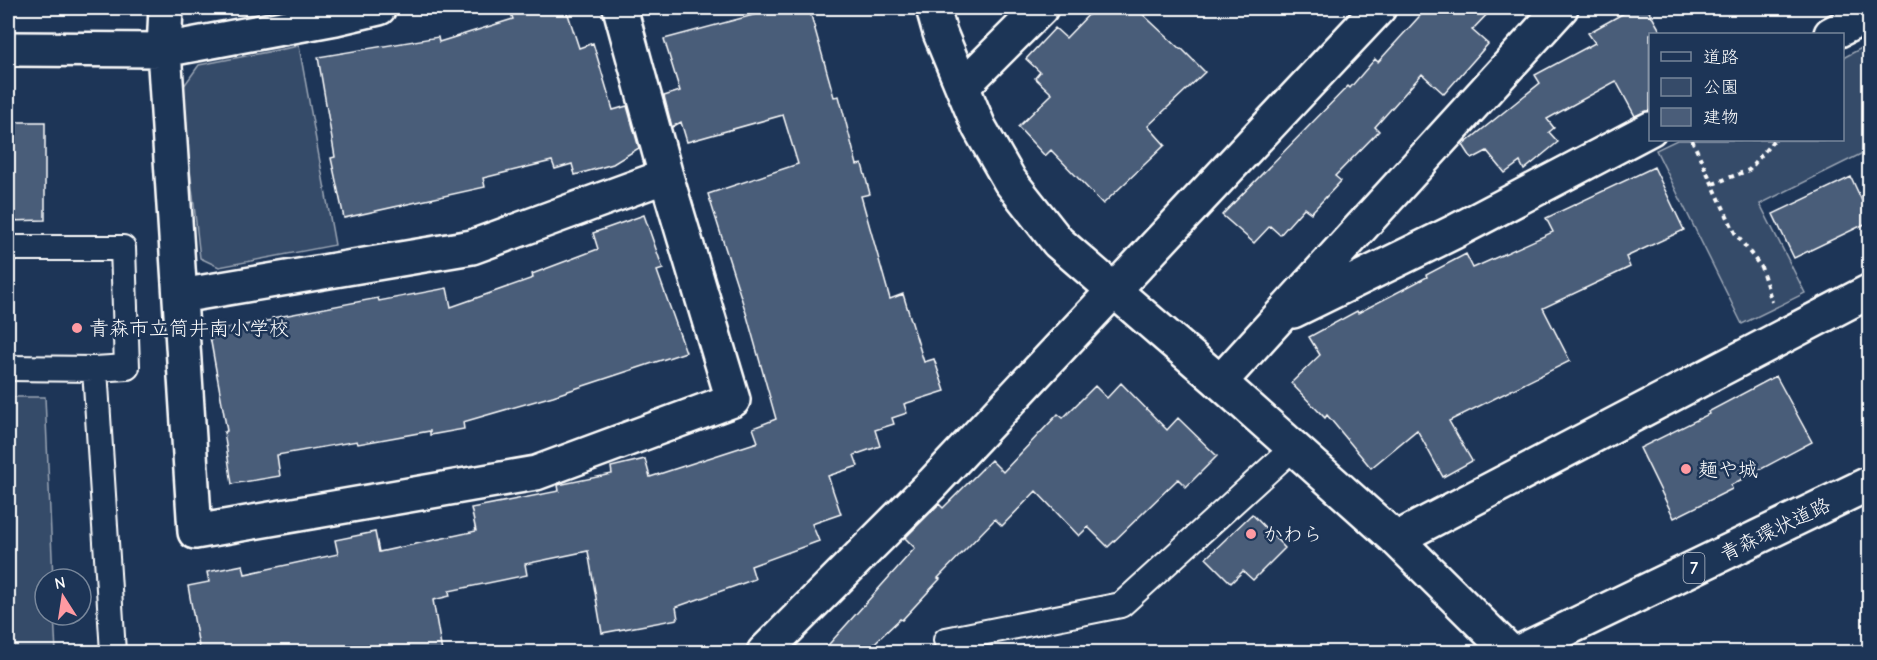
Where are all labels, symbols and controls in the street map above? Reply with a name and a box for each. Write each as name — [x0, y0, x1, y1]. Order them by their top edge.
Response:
legend — [1649, 33, 1844, 141]
text: 道路 — [1703, 47, 1739, 68]
text: 公園 — [1703, 77, 1739, 98]
text: 建物 — [1703, 107, 1739, 128]
place label: 青森市立筒井南小学校 — [89, 317, 289, 340]
marker: 青森市立筒井南小学校 — [70, 321, 84, 335]
place label: 麺や城 — [1698, 458, 1758, 481]
marker: 麺や城 — [1679, 462, 1693, 476]
street label: 青森環状道路 — [1716, 493, 1834, 566]
place label: かわら — [1263, 523, 1323, 546]
marker: かわら — [1244, 527, 1258, 541]
road number: 7 — [1684, 553, 1704, 583]
north arrow — [33, 567, 93, 627]
text: N — [53, 573, 67, 593]

